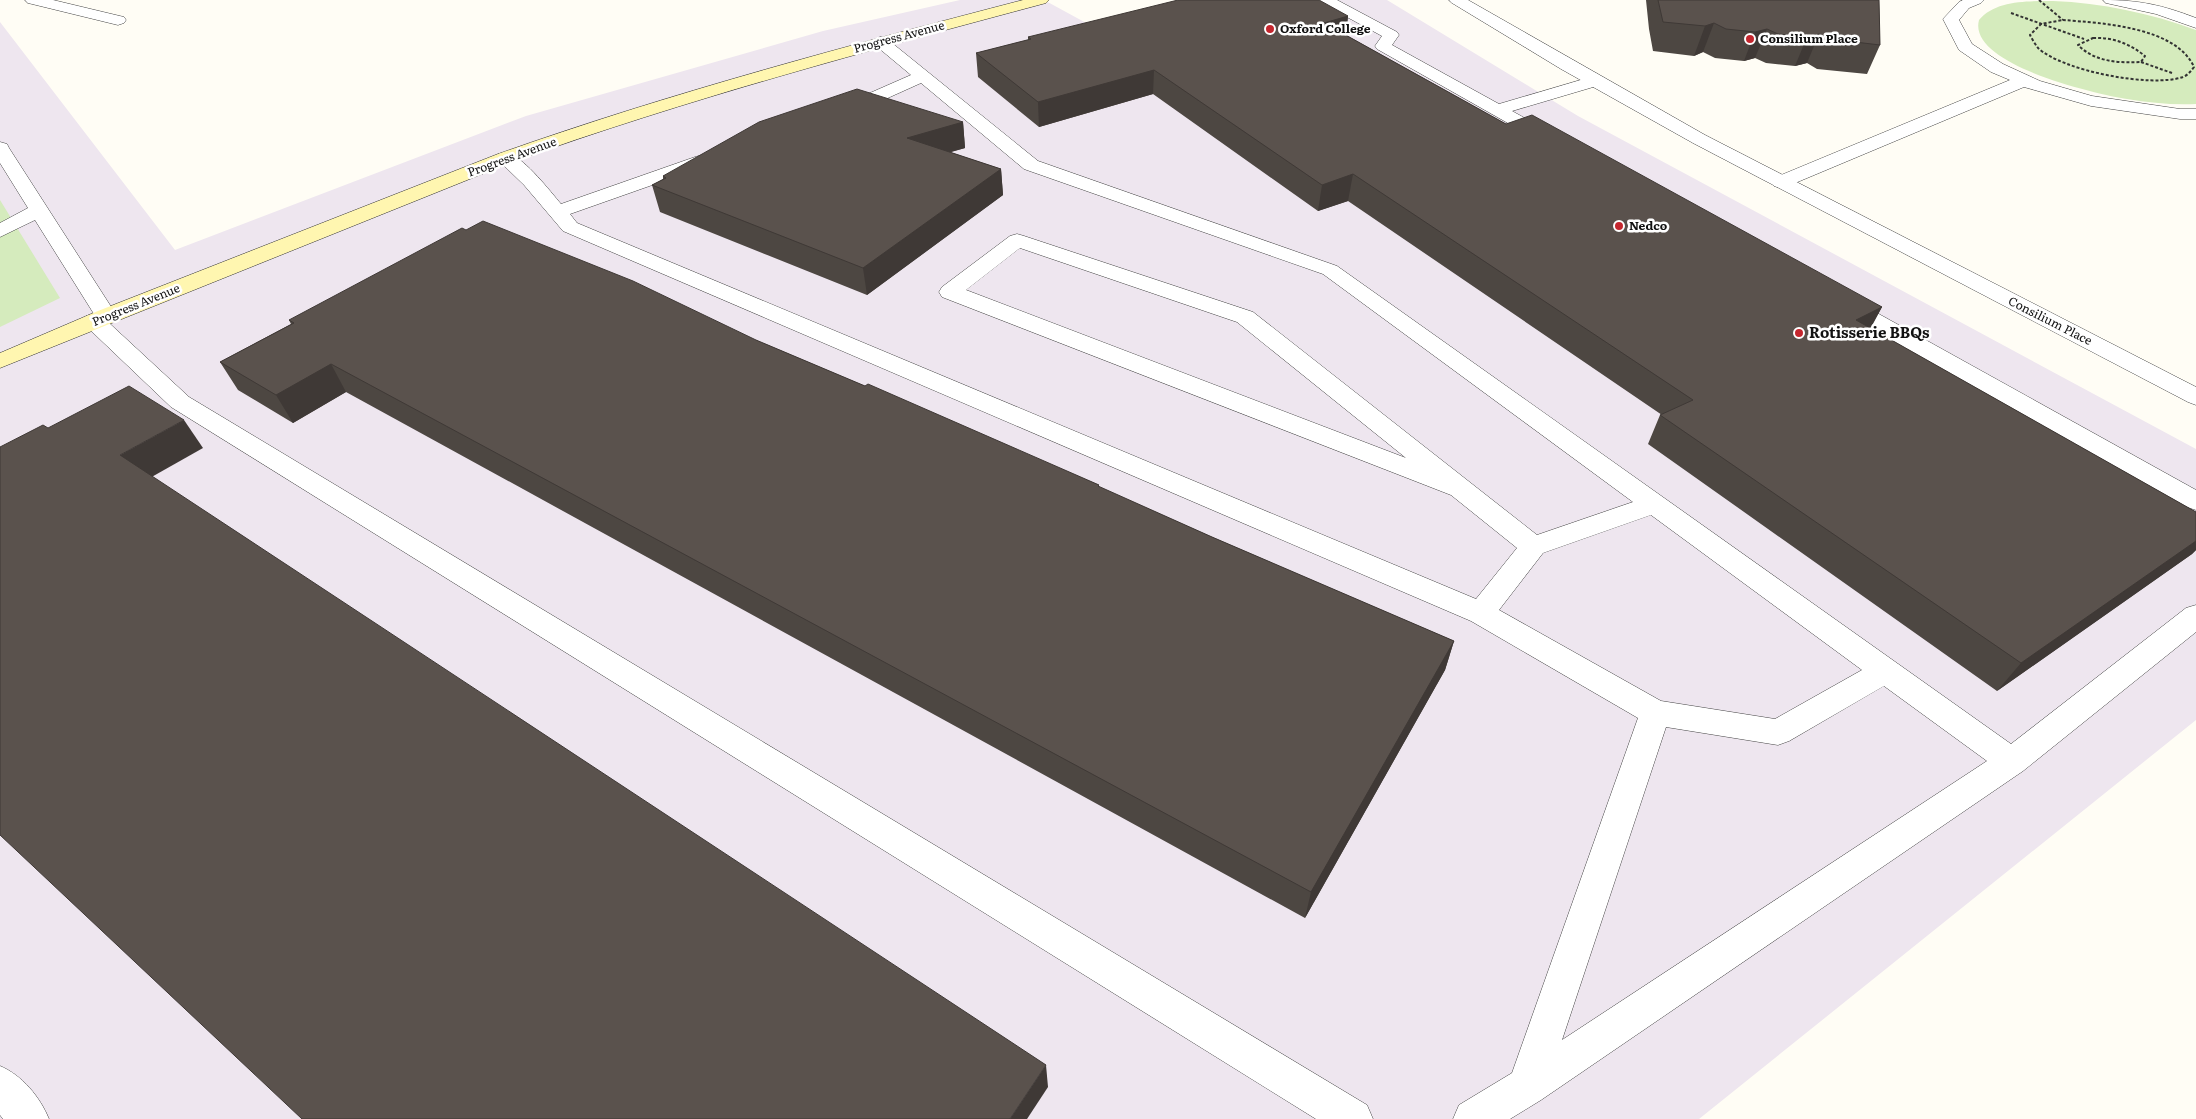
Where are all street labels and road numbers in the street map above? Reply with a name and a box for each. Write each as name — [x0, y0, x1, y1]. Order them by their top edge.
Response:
street label: Progress Avenue — [851, 15, 946, 57]
street label: Progress Avenue — [465, 132, 559, 181]
street label: Progress Avenue — [89, 278, 182, 330]
street label: Consilium Place — [2005, 291, 2096, 349]

